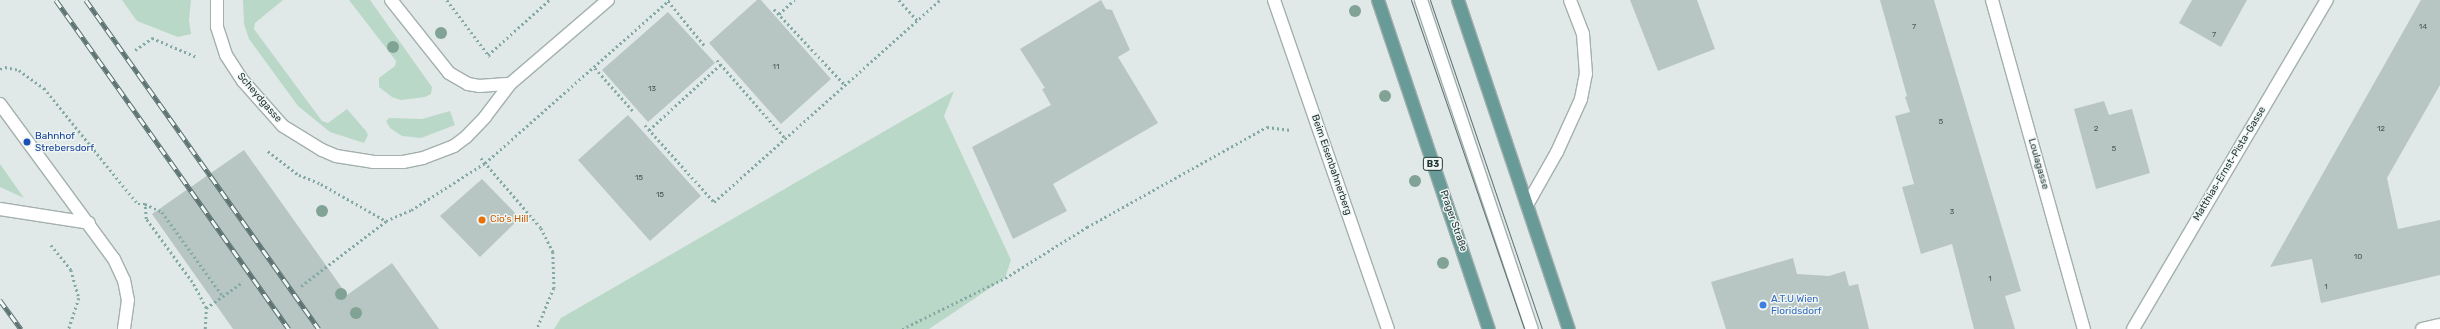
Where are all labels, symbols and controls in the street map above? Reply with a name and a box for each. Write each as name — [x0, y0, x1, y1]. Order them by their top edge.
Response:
house number: 7 — [1912, 22, 1916, 32]
house number: 14 — [2419, 22, 2427, 32]
house number: 7 — [2212, 30, 2216, 40]
house number: 11 — [773, 62, 779, 72]
street label: Scheydgasse — [234, 71, 284, 125]
house number: 13 — [648, 84, 656, 94]
street label: Matthias-Ernst-Pista-Gasse — [2191, 105, 2269, 223]
street label: Beim Eisenbahnerberg — [1308, 113, 1354, 217]
house number: 5 — [1939, 117, 1943, 127]
house number: 2 — [2094, 124, 2098, 134]
house number: 12 — [2377, 124, 2385, 134]
place label: Bahnhof Strebersdorf — [35, 130, 94, 154]
marker: Bahnhof Strebersdorf — [22, 137, 32, 147]
street label: Loulagasse — [2025, 137, 2051, 191]
house number: 5 — [2112, 144, 2116, 154]
road number: B3 — [1422, 157, 1444, 171]
house number: 15 — [635, 173, 643, 183]
street label: Prager Straße — [1437, 189, 1469, 253]
house number: 15 — [656, 190, 664, 200]
house number: 3 — [1950, 207, 1954, 217]
place label: Cio's Hill — [490, 214, 528, 226]
marker: Cio's Hill — [477, 215, 487, 225]
house number: 10 — [2354, 252, 2362, 262]
house number: 1 — [1988, 274, 1992, 284]
house number: 1 — [2324, 282, 2328, 292]
place label: A.T.U Wien Floridsdorf — [1771, 293, 1822, 316]
marker: A.T.U Wien Floridsdorf — [1758, 300, 1768, 310]

